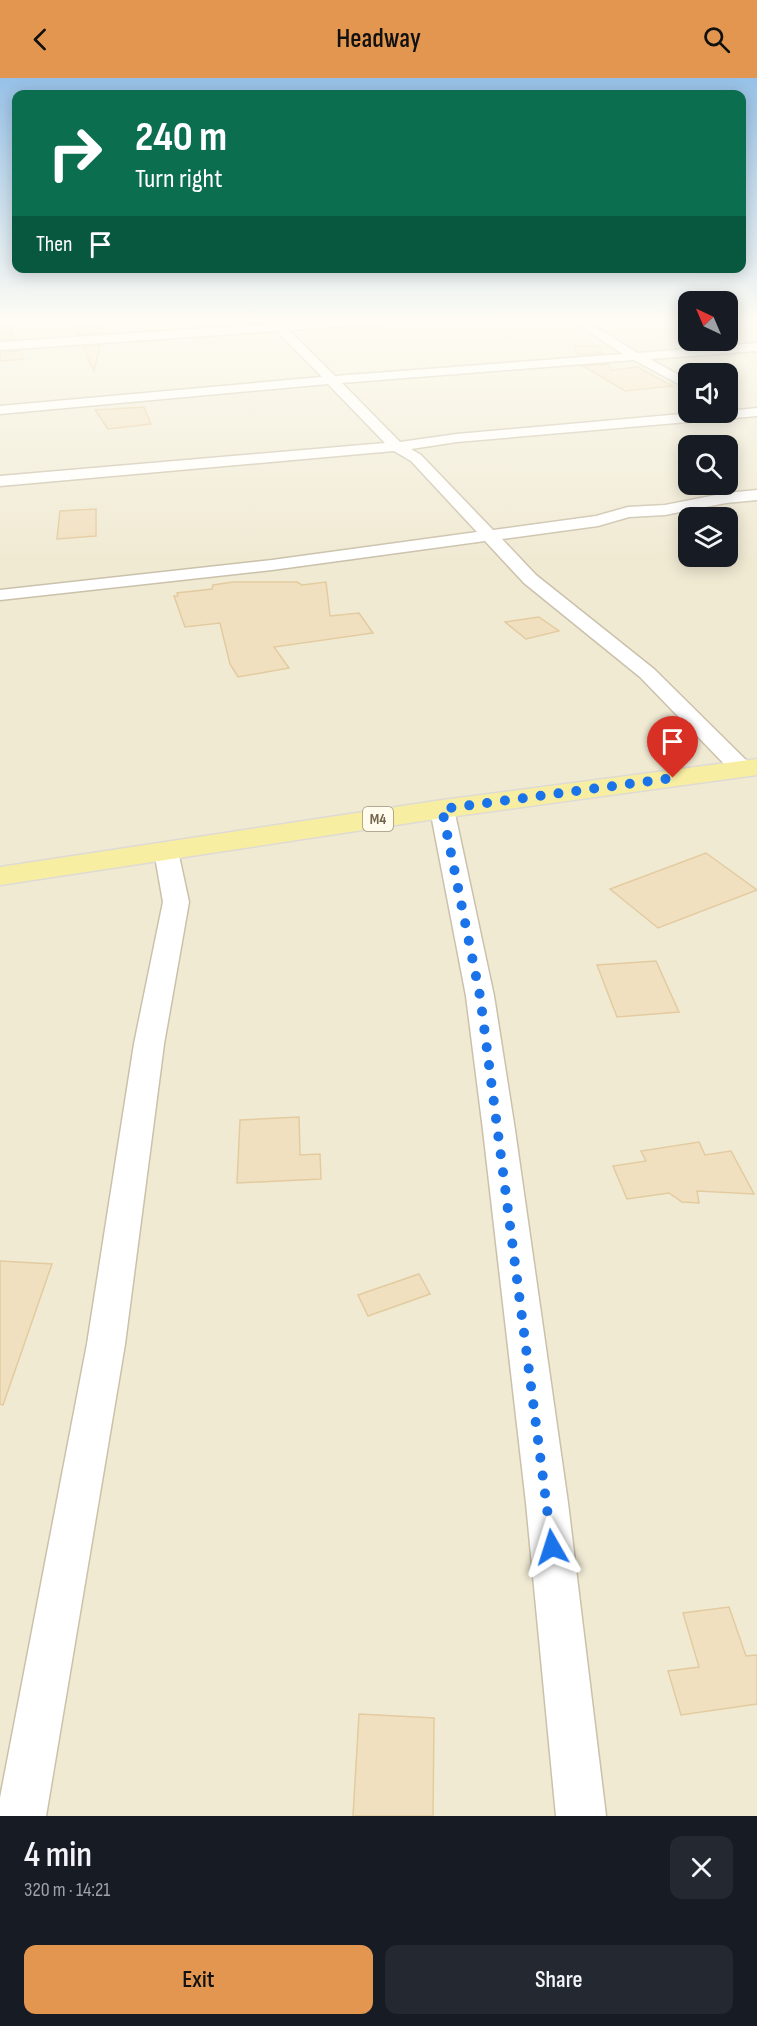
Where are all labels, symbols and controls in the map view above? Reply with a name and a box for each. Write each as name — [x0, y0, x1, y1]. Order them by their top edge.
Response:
icon: back — [24, 23, 57, 56]
text: Headway — [336, 23, 421, 55]
icon: search — [700, 23, 733, 56]
text: 240 m — [135, 112, 227, 163]
icon: right — [36, 114, 114, 192]
text: Turn right — [135, 163, 222, 195]
icon: arrive — [84, 228, 117, 261]
text: Then — [36, 231, 72, 258]
north arrow — [678, 291, 738, 351]
map controls — [678, 291, 738, 567]
button: sound — [678, 363, 738, 423]
button: search — [678, 435, 738, 495]
button: layers — [678, 507, 738, 567]
pin — [647, 716, 698, 778]
icon: arrive — [656, 725, 689, 758]
road number: M4 — [363, 807, 393, 831]
position arrow — [520, 1515, 584, 1579]
text: 4 min — [24, 1834, 92, 1877]
button: close — [670, 1836, 733, 1899]
text: 320 m · 14:21 — [24, 1878, 110, 1902]
button: Exit — [24, 1945, 373, 2014]
button: Share — [385, 1945, 733, 2014]

